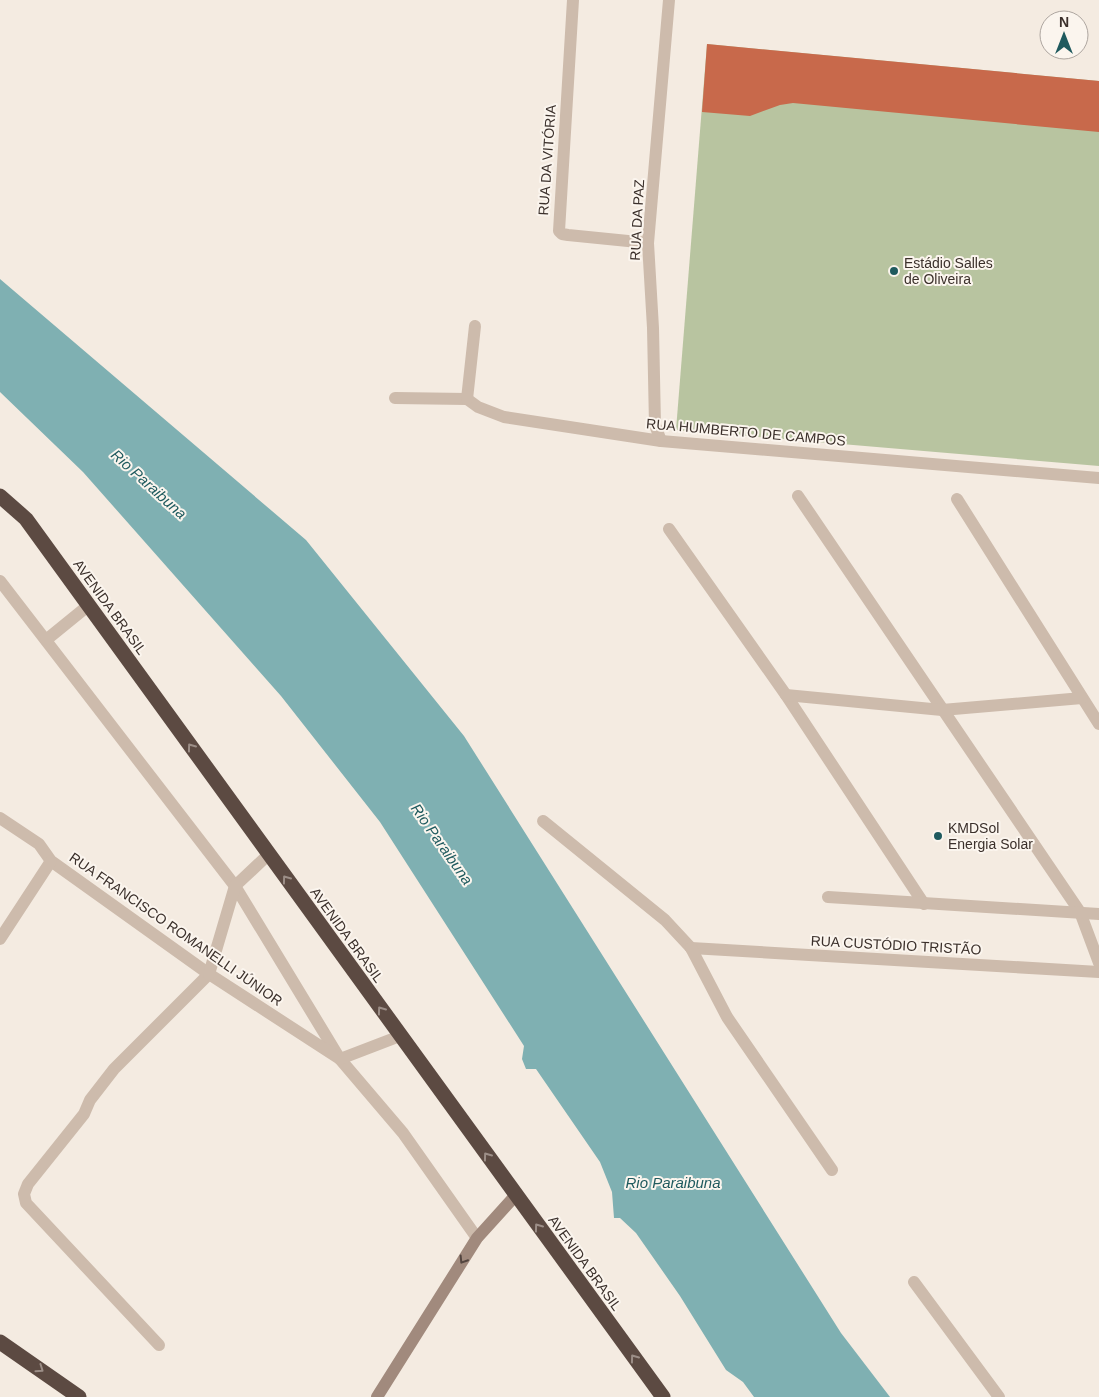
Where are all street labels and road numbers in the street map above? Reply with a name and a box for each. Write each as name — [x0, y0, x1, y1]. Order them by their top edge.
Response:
street label: RUA DA VITÓRIA — [535, 103, 559, 216]
street label: RUA DA PAZ — [627, 178, 647, 261]
street label: RUA HUMBERTO DE CAMPOS — [646, 415, 846, 449]
street label: AVENIDA BRASIL — [70, 556, 150, 658]
street label: RUA FRANCISCO ROMANELLI JÚNIOR — [67, 849, 285, 1009]
street label: AVENIDA BRASIL — [307, 884, 387, 986]
street label: RUA CUSTÓDIO TRISTÃO — [810, 933, 982, 957]
street label: AVENIDA BRASIL — [545, 1212, 625, 1314]

